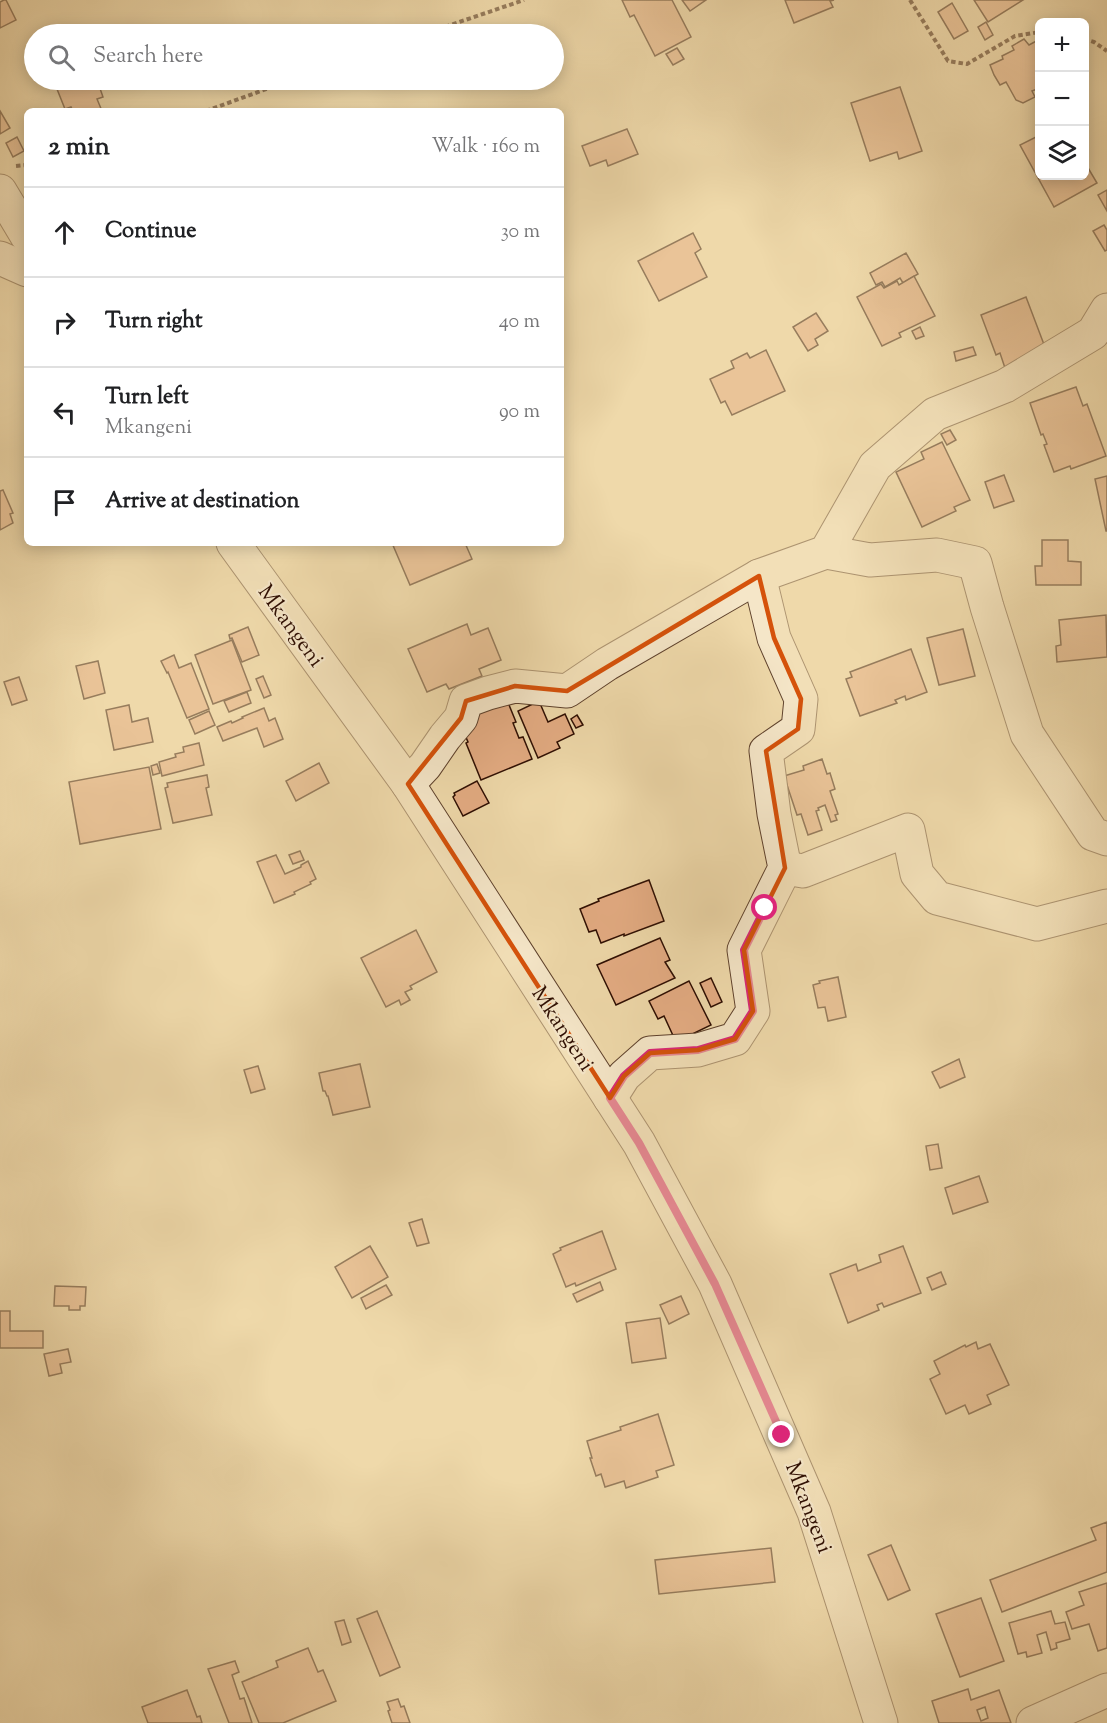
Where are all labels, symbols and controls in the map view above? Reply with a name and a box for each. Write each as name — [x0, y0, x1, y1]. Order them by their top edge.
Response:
map controls — [1035, 18, 1089, 180]
button: + — [1035, 18, 1089, 72]
search box — [24, 24, 564, 90]
icon: search — [45, 41, 78, 74]
text: Search here — [93, 41, 203, 73]
button: − — [1035, 72, 1089, 126]
button: layers — [1035, 126, 1089, 180]
text: 2 min — [48, 129, 110, 166]
text: Walk · 160 m — [431, 133, 540, 162]
icon: ahead — [48, 216, 81, 249]
text: Continue — [105, 216, 196, 248]
text: 30 m — [501, 218, 540, 247]
icon: right — [48, 306, 81, 339]
text: Turn right — [105, 306, 202, 338]
text: 40 m — [499, 308, 540, 337]
text: Turn left — [105, 382, 188, 414]
icon: left — [48, 396, 81, 429]
text: 90 m — [499, 398, 540, 427]
text: Mkangeni — [105, 414, 192, 443]
icon: arrive — [48, 486, 81, 519]
text: Arrive at destination — [105, 486, 300, 518]
street label: Mkangeni — [249, 579, 331, 675]
route start — [751, 894, 777, 920]
street label: Mkangeni — [522, 981, 601, 1078]
route end — [768, 1421, 794, 1447]
street label: Mkangeni — [775, 1458, 839, 1558]

